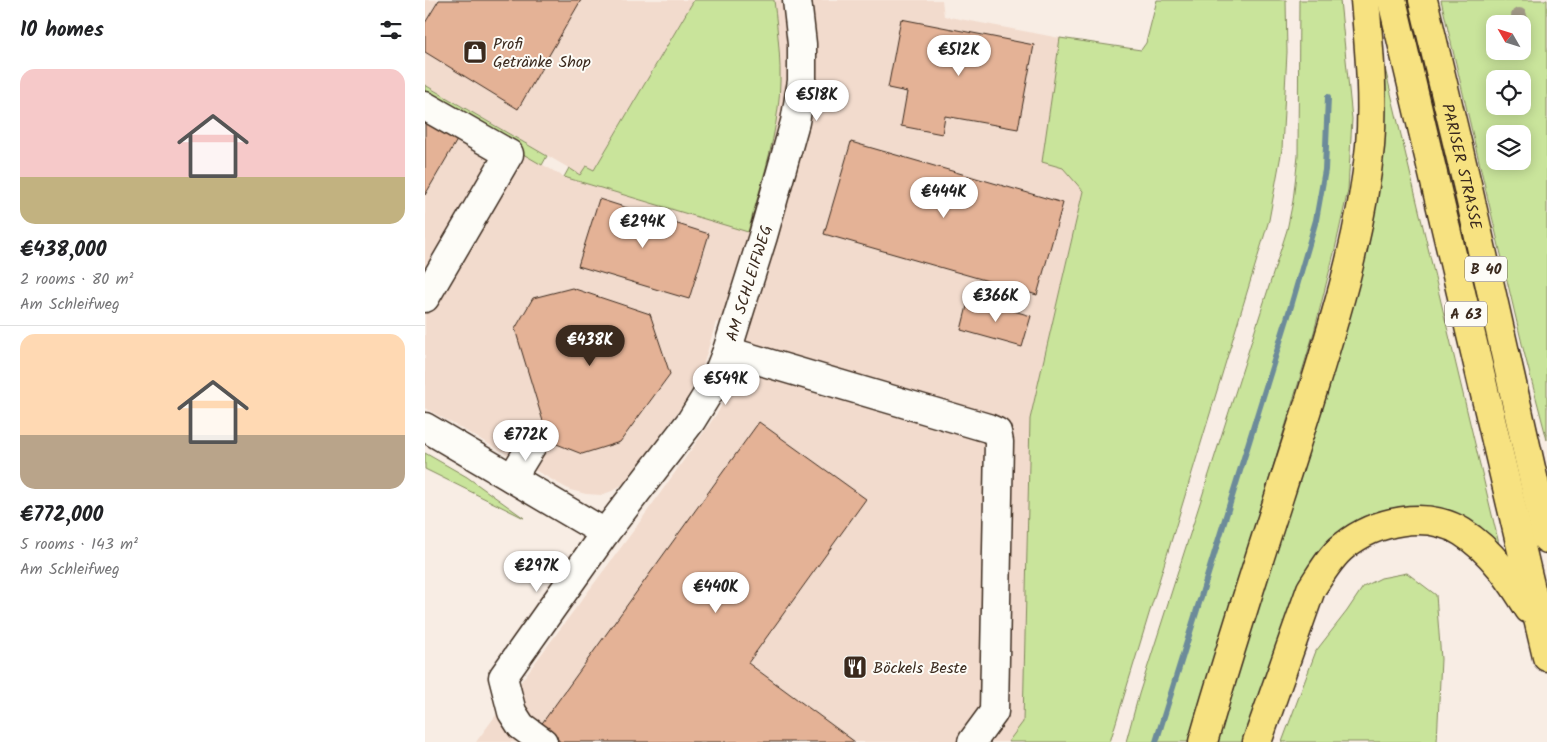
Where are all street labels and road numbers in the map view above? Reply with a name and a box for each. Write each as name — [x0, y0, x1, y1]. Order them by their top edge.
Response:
street label: PARISER STRASSE — [1434, 101, 1488, 233]
street label: AM SCHLEIFWEG — [720, 222, 780, 345]
road number: B 40 — [1465, 256, 1507, 282]
road number: A 63 — [1445, 302, 1487, 326]

